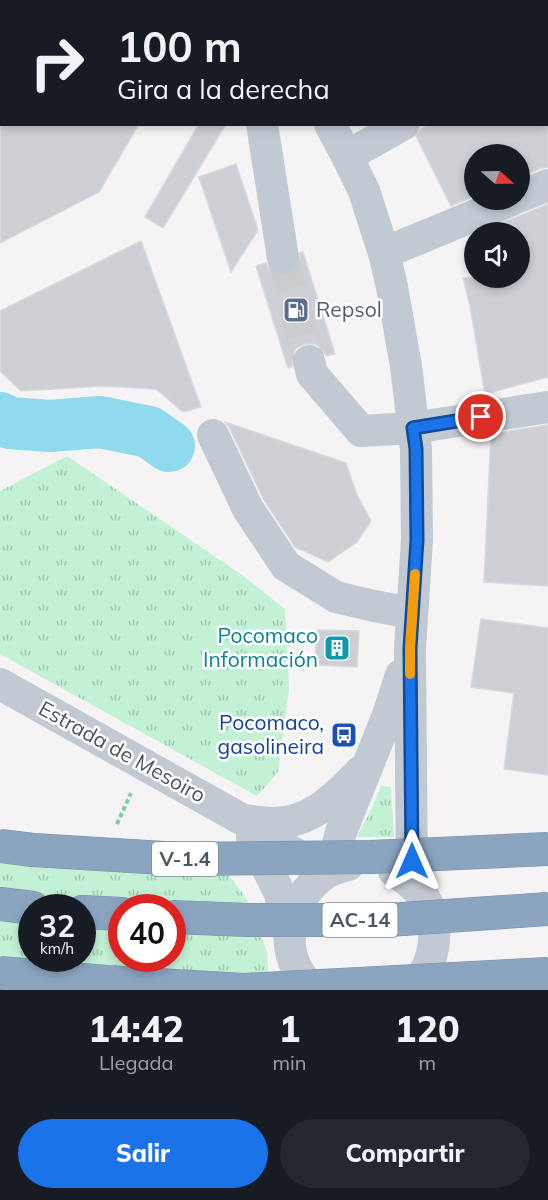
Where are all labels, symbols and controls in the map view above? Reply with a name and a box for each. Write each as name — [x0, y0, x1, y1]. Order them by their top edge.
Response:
text: 100 m — [117, 20, 242, 73]
icon: right — [18, 24, 96, 102]
text: Gira a la derecha — [117, 72, 330, 106]
north arrow — [464, 144, 530, 210]
map controls — [464, 144, 530, 288]
button: sound — [464, 222, 530, 288]
fuel station icon: Repsol — [281, 295, 311, 325]
place label: Repsol — [316, 296, 382, 322]
pin — [455, 391, 506, 442]
icon: arrive — [464, 400, 497, 433]
place label: Pocomaco Información — [203, 622, 318, 672]
building icon: Pocomaco Información — [322, 633, 352, 663]
street label: Estrada de Mesoiro — [35, 695, 210, 808]
place label: Pocomaco, gasolineira — [217, 709, 324, 759]
bus stop icon: Pocomaco, gasolineira — [329, 720, 359, 750]
position arrow — [380, 829, 444, 893]
road number: V-1.4 — [152, 842, 218, 876]
speed limit sign: 40 — [108, 894, 186, 972]
road number: AC-14 — [322, 903, 398, 937]
text: 32 — [39, 907, 75, 945]
text: km/h — [40, 939, 74, 958]
text: 14:42 — [88, 1006, 184, 1051]
text: 1 — [279, 1006, 300, 1051]
text: 120 — [395, 1006, 460, 1051]
text: Llegada — [99, 1050, 174, 1075]
text: min — [272, 1050, 307, 1075]
text: m — [418, 1050, 436, 1075]
button: Salir — [18, 1119, 268, 1188]
button: Compartir — [280, 1119, 530, 1188]

